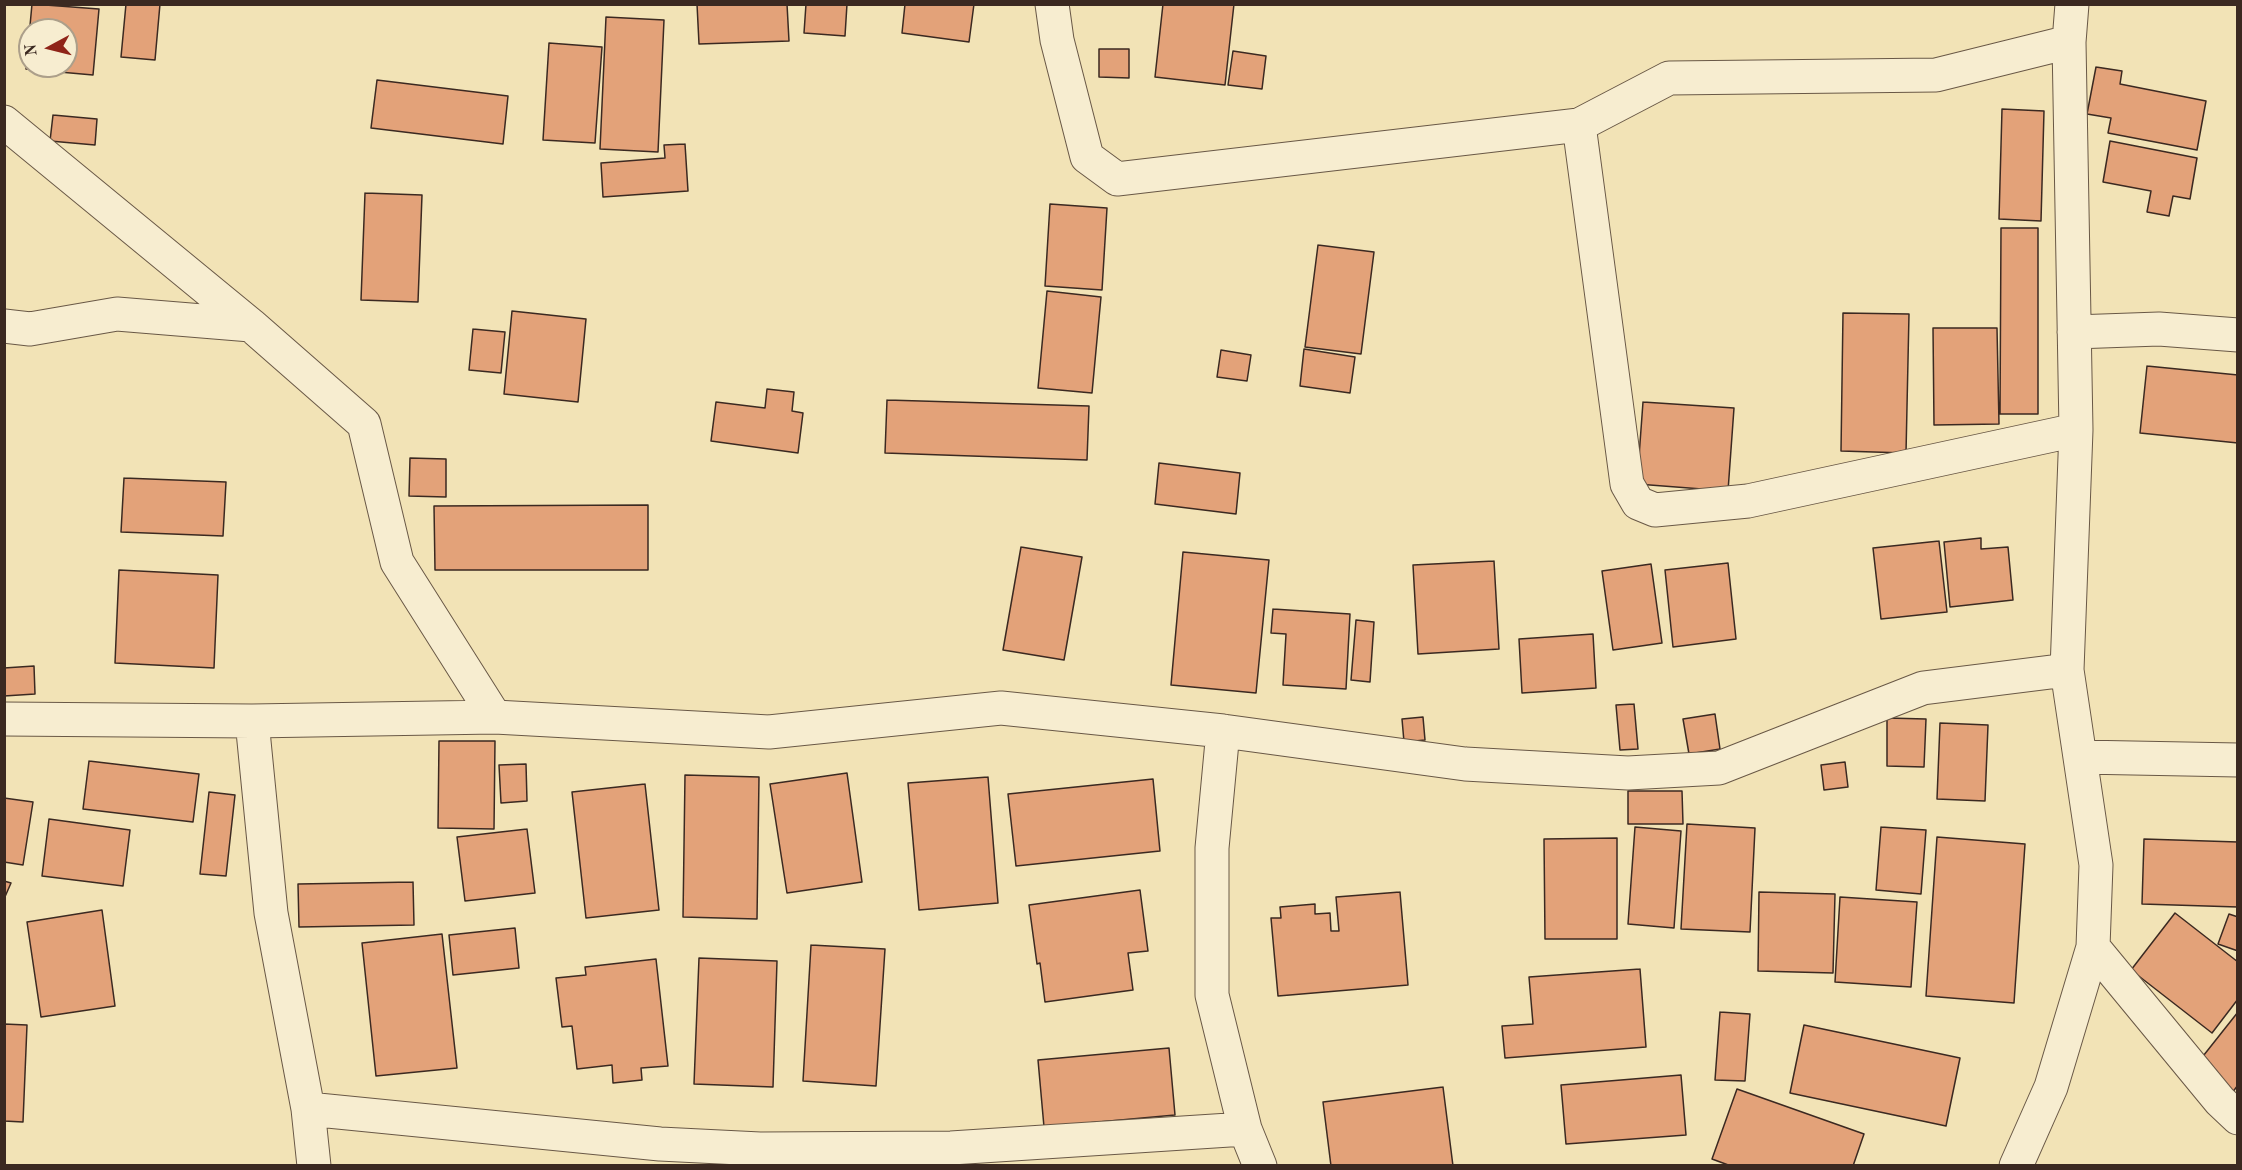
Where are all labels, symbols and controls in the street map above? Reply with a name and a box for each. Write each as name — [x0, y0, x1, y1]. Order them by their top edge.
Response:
north arrow — [18, 18, 78, 78]
text: N — [23, 43, 41, 57]

